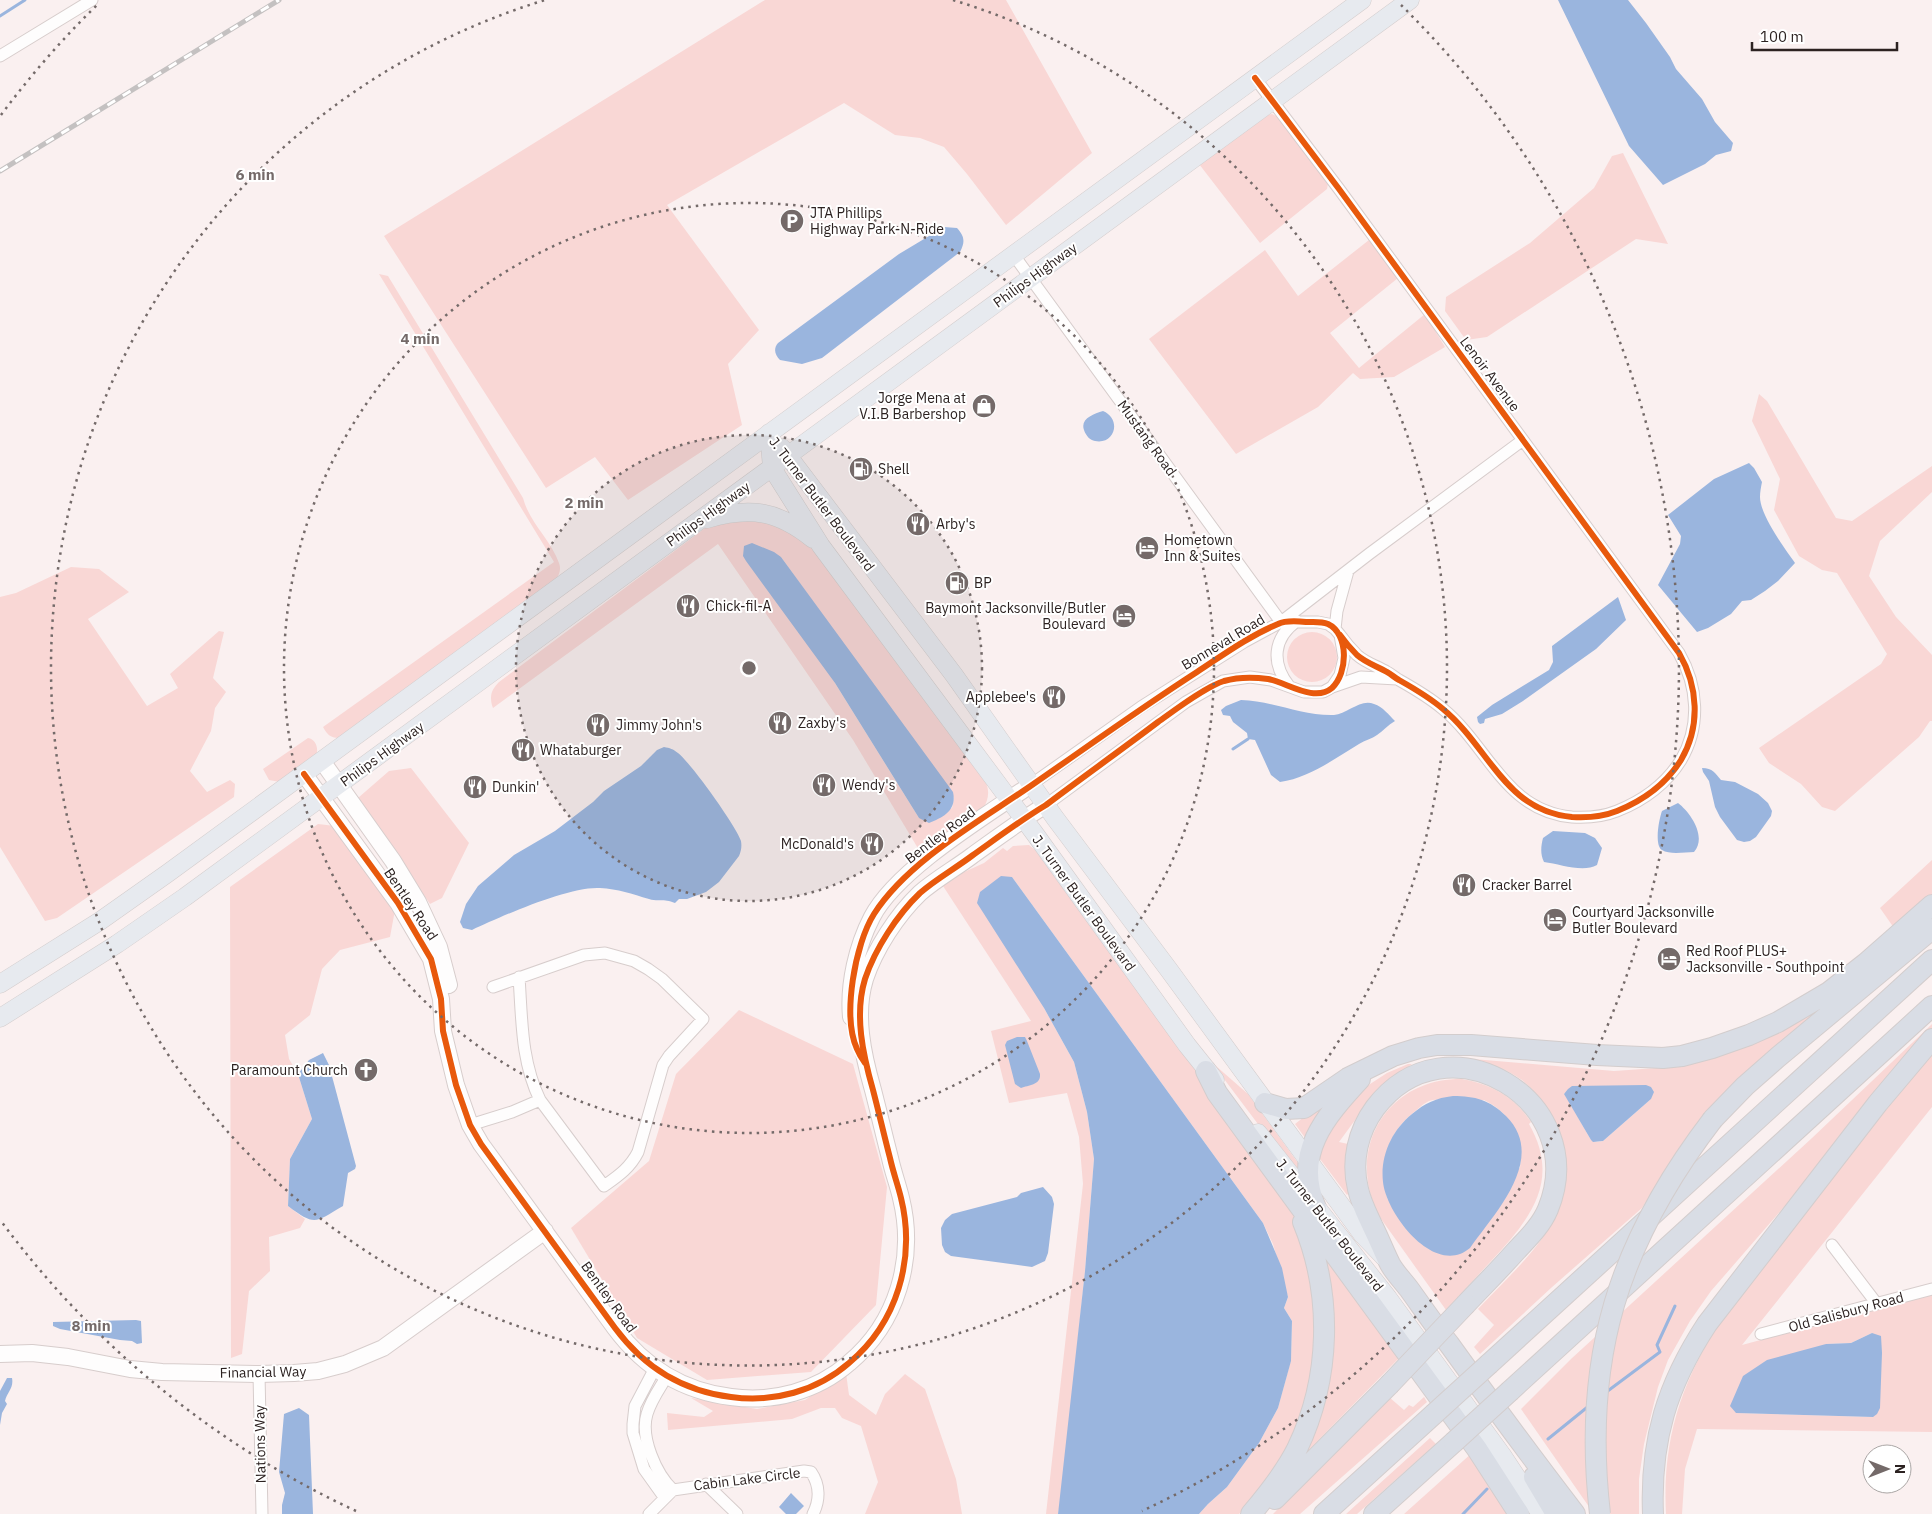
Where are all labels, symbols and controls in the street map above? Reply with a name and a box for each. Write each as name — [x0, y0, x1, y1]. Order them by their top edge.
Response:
scale bar — [1752, 20, 1897, 52]
text: 100 m — [1760, 27, 1804, 46]
text: 6 min — [235, 165, 275, 184]
place label: JTA Phillips Highway Park-N-Ride — [810, 204, 944, 238]
parking icon: JTA Phillips Highway Park-N-Ride — [779, 208, 805, 234]
street label: Philips Highway — [990, 239, 1080, 311]
text: 4 min — [400, 329, 440, 348]
street label: Lenoir Avenue — [1456, 333, 1524, 415]
place label: Jorge Mena at V.I.B Barbershop — [859, 389, 966, 423]
shop icon: Jorge Mena at V.I.B Barbershop — [971, 393, 997, 419]
street label: Mustang Road — [1113, 397, 1181, 479]
street label: J. Turner Butler Boulevard — [765, 433, 879, 575]
fuel station icon: Shell — [848, 456, 874, 482]
place label: Shell — [878, 460, 910, 478]
street label: Philips Highway — [663, 478, 753, 550]
text: 2 min — [564, 493, 604, 512]
restaurant icon: Arby's — [905, 511, 931, 537]
place label: Arby's — [936, 515, 976, 533]
place label: Hometown Inn & Suites — [1164, 531, 1241, 565]
hotel icon: Hometown Inn & Suites — [1134, 535, 1160, 561]
fuel station icon: BP — [944, 570, 970, 596]
place label: BP — [974, 574, 992, 592]
restaurant icon: Chick-fil-A — [675, 593, 701, 619]
place label: Chick-fil-A — [706, 597, 771, 615]
place label: Baymont Jacksonville/Butler Boulevard — [925, 599, 1106, 633]
hotel icon: Baymont Jacksonville/Butler Boulevard — [1111, 603, 1137, 629]
street label: Bonneval Road — [1178, 610, 1268, 674]
centre of rings — [740, 659, 758, 677]
restaurant icon: Applebee's — [1041, 684, 1067, 710]
place label: Applebee's — [966, 688, 1036, 706]
restaurant icon: Zaxby's — [767, 710, 793, 736]
restaurant icon: Jimmy John's — [585, 712, 611, 738]
place label: Zaxby's — [798, 714, 846, 732]
place label: Jimmy John's — [616, 716, 702, 734]
street label: Philips Highway — [337, 718, 427, 790]
restaurant icon: Whataburger — [510, 737, 536, 763]
place label: Whataburger — [540, 741, 621, 759]
restaurant icon: Wendy's — [811, 772, 837, 798]
restaurant icon: Dunkin' — [462, 774, 488, 800]
place label: Wendy's — [842, 776, 896, 794]
place label: Dunkin' — [492, 778, 539, 796]
street label: Bentley Road — [901, 803, 979, 867]
restaurant icon: McDonald's — [859, 831, 885, 857]
street label: J. Turner Butler Boulevard — [1028, 831, 1140, 975]
place label: McDonald's — [781, 835, 854, 853]
street label: Bentley Road — [380, 864, 442, 944]
restaurant icon: Cracker Barrel — [1451, 872, 1477, 898]
place label: Cracker Barrel — [1482, 876, 1572, 894]
place label: Courtyard Jacksonville Butler Boulevard — [1572, 903, 1715, 937]
hotel icon: Courtyard Jacksonville Butler Boulevard — [1542, 907, 1568, 933]
place label: Red Roof PLUS+ Jacksonville - Southpoint — [1686, 942, 1844, 976]
hotel icon: Red Roof PLUS+ Jacksonville - Southpoint — [1656, 946, 1682, 972]
church icon: Paramount Church — [353, 1057, 379, 1083]
place label: Paramount Church — [231, 1061, 348, 1079]
street label: J. Turner Butler Boulevard — [1272, 1155, 1388, 1295]
street label: Bentley Road — [577, 1258, 641, 1336]
street label: Old Salisbury Road — [1786, 1288, 1906, 1336]
text: 8 min — [71, 1316, 111, 1335]
street label: Financial Way — [220, 1362, 306, 1382]
street label: Nations Way — [250, 1405, 270, 1483]
north arrow — [1862, 1444, 1912, 1494]
street label: Cabin Lake Circle — [693, 1463, 802, 1494]
text: N — [1891, 1464, 1909, 1474]

